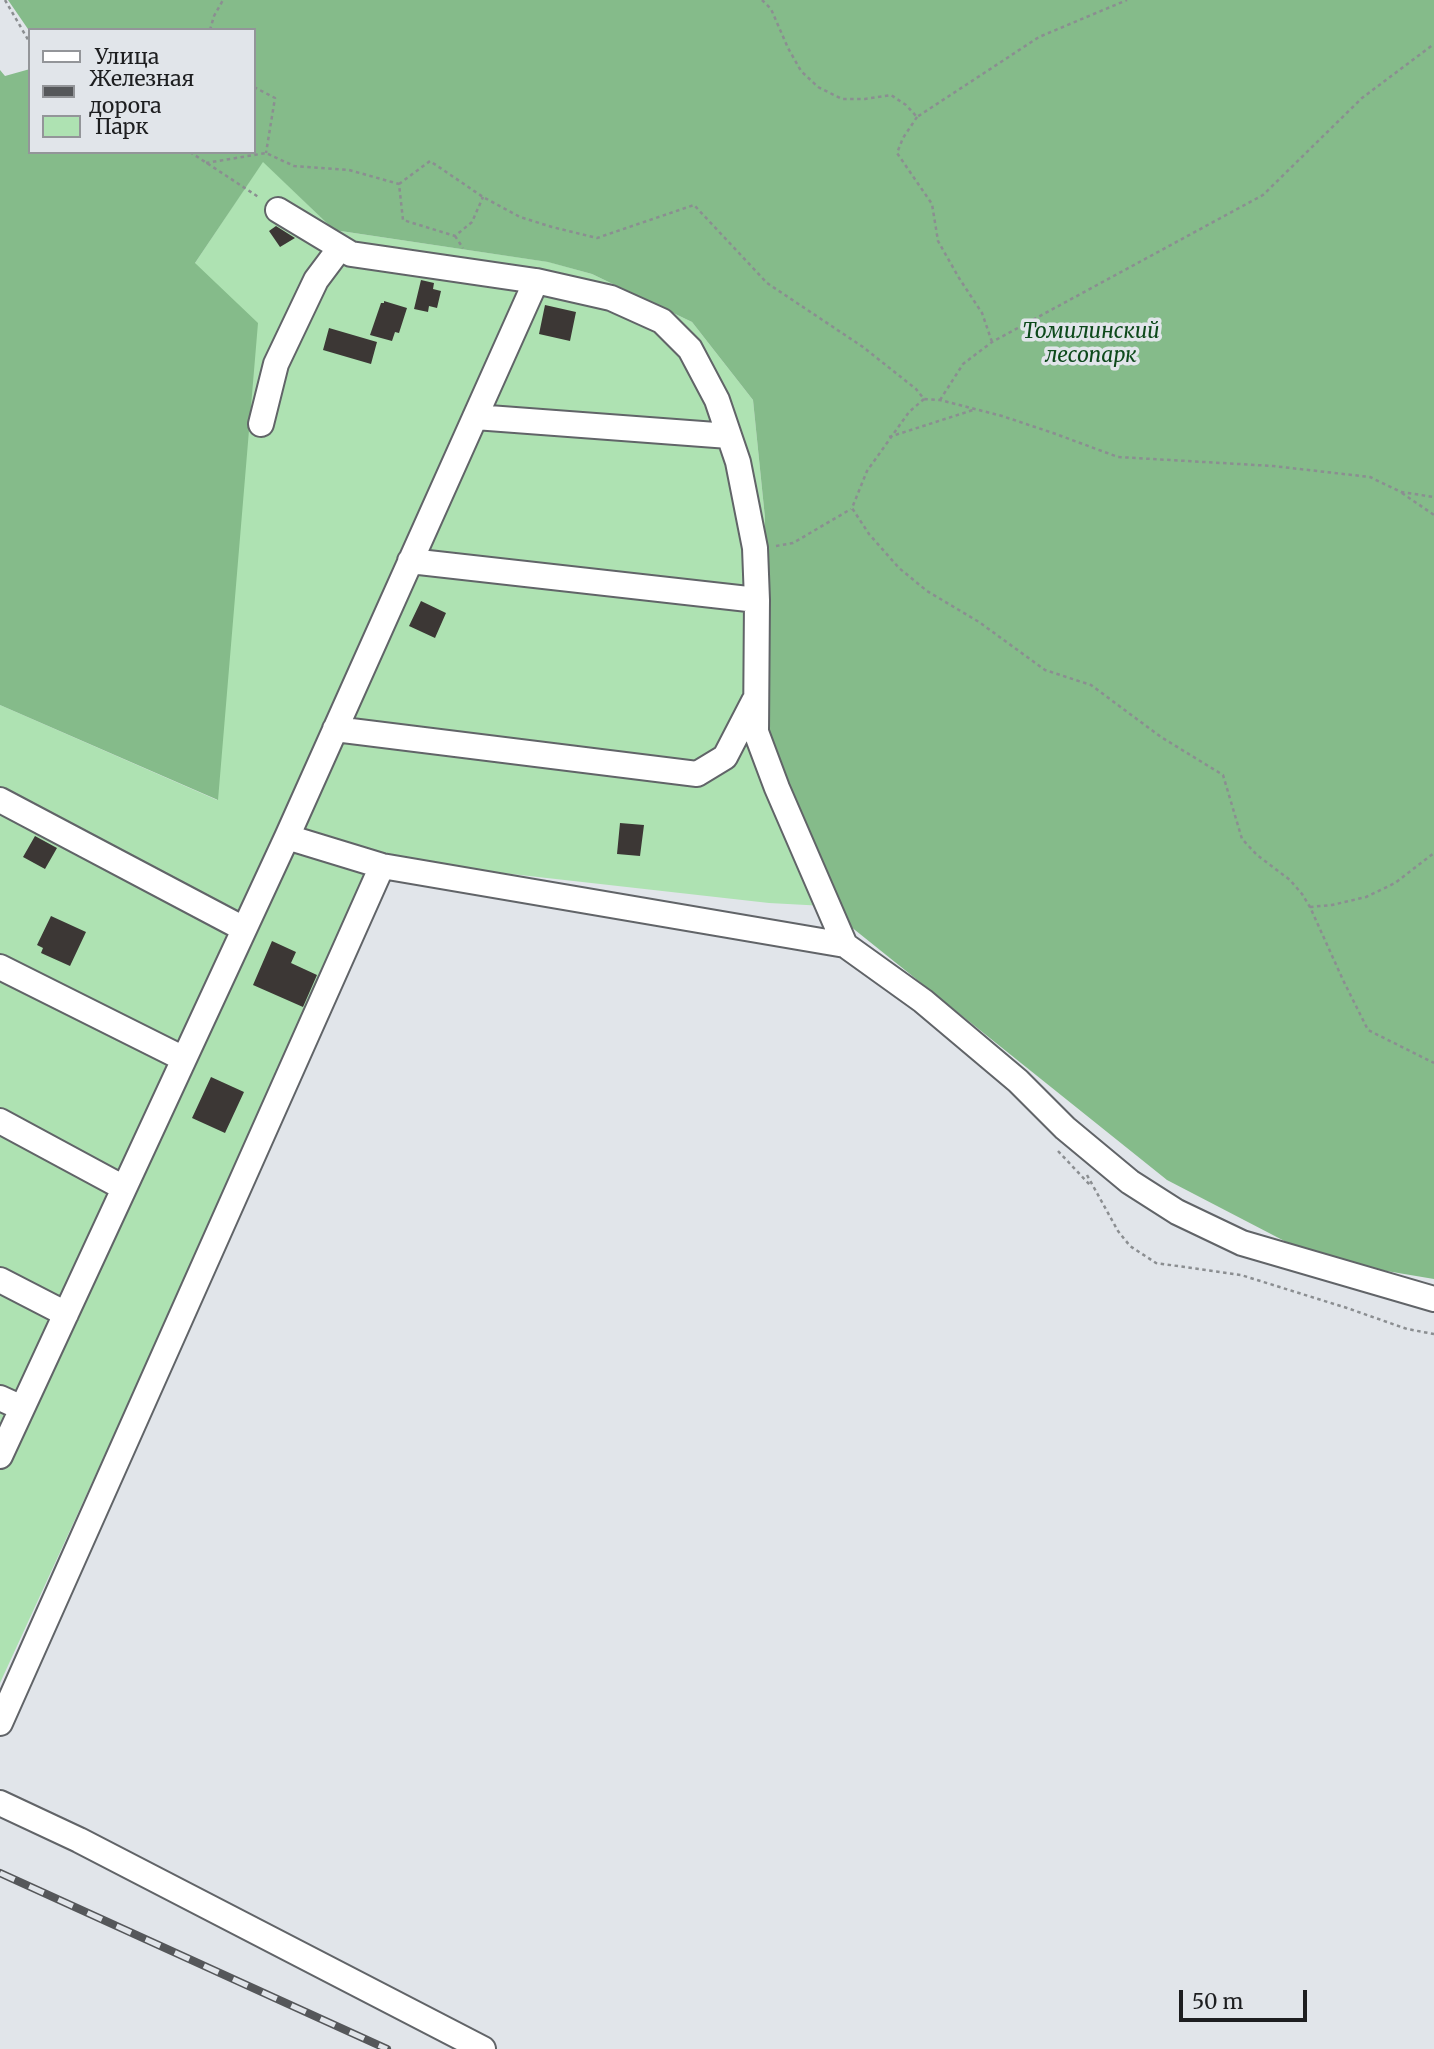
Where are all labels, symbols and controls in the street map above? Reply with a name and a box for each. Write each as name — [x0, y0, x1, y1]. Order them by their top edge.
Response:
legend — [28, 28, 256, 154]
text: Улица — [95, 43, 159, 70]
text: Железная дорога — [89, 65, 194, 119]
text: Парк — [95, 113, 149, 140]
park label: Томилинский лесопарк — [1022, 319, 1160, 369]
scale bar — [1182, 1976, 1310, 2020]
text: 50 m — [1192, 1988, 1243, 2015]

